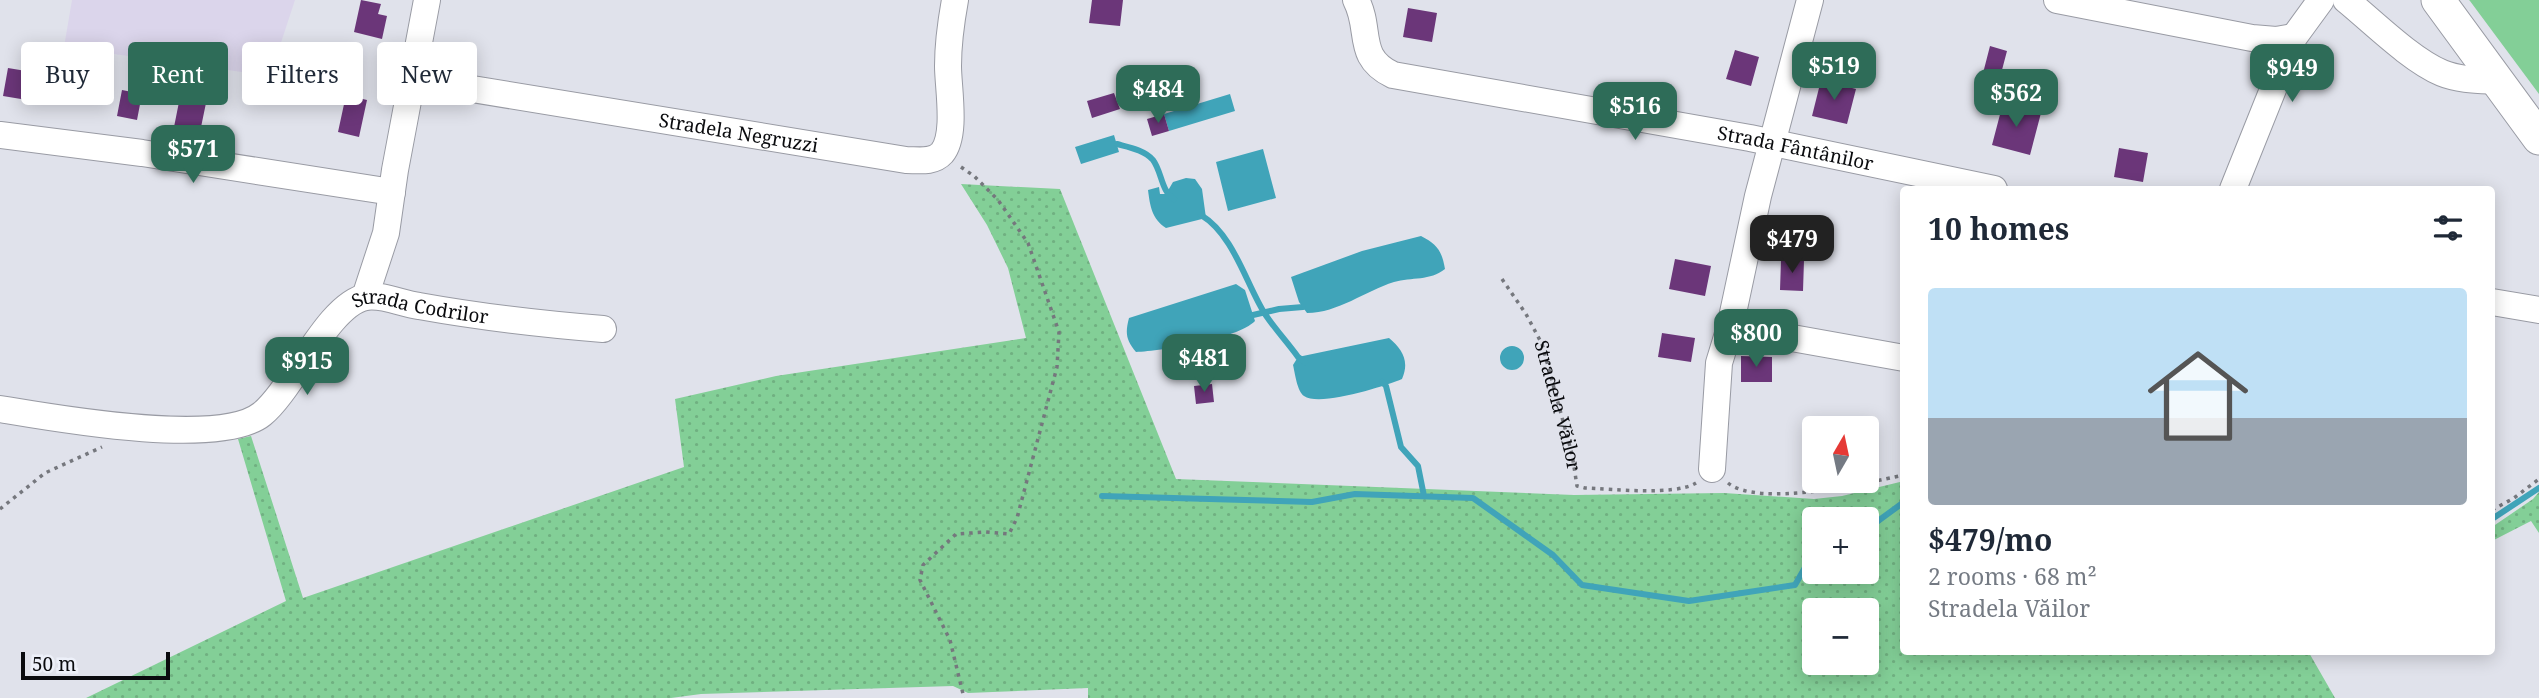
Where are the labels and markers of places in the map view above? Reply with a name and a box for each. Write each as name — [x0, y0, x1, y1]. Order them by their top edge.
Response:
pin: $519 — [1793, 42, 1875, 102]
pin: $949 — [2251, 44, 2333, 104]
pin: $484 — [1117, 66, 1199, 125]
pin: $562 — [1975, 69, 2057, 129]
pin: $516 — [1594, 82, 1676, 142]
pin: $571 — [152, 125, 234, 185]
pin: $479 — [1751, 216, 1833, 275]
pin: $800 — [1715, 310, 1797, 369]
pin: $481 — [1163, 334, 1245, 394]
pin: $915 — [266, 338, 348, 397]

